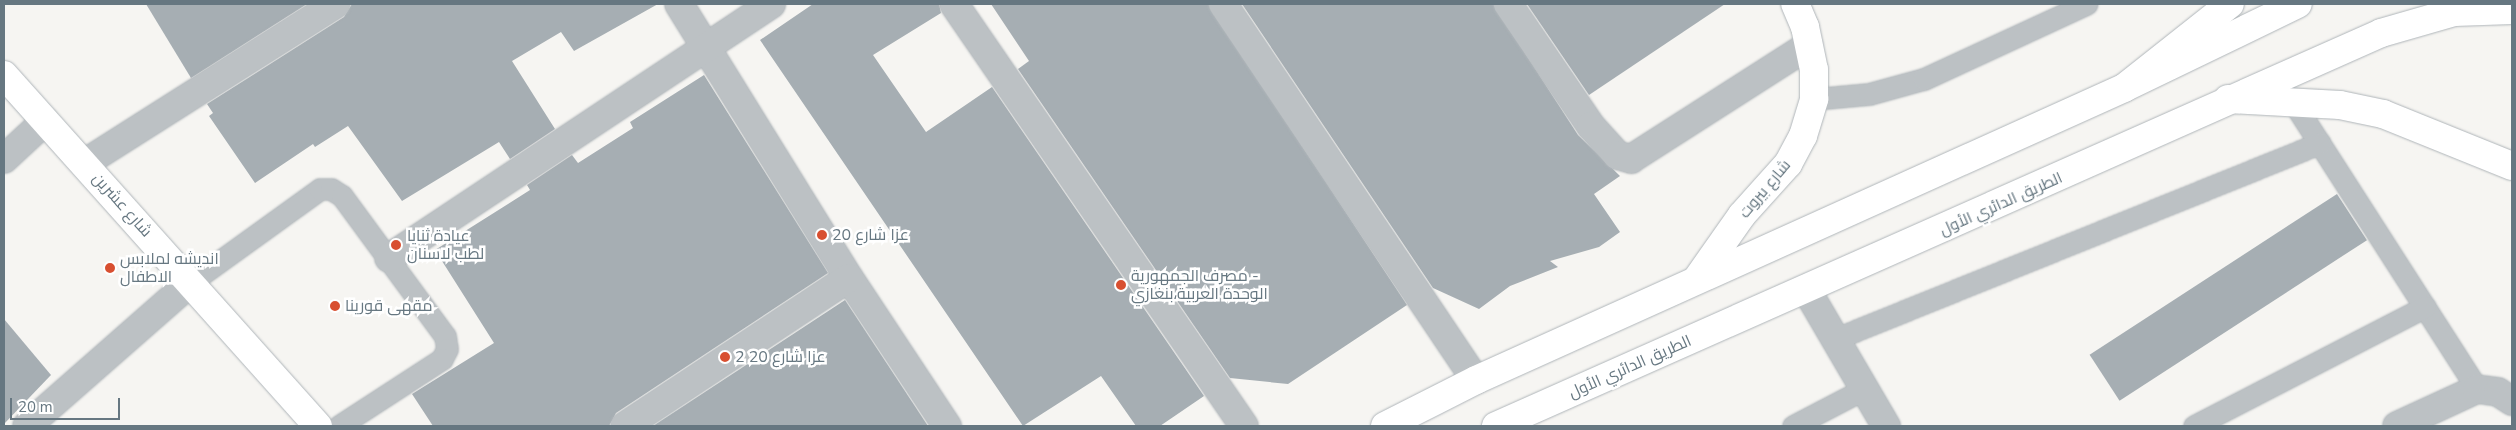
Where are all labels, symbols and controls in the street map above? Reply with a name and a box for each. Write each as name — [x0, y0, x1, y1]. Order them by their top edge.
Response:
street label: شارع بيروت — [1735, 156, 1795, 222]
street label: الطريق الدائري الأول — [1937, 168, 2065, 240]
street label: شارع عشرين — [88, 169, 156, 241]
place label: عزا شارع 20 — [832, 225, 909, 245]
place label: عيادة ثنايا لطب لاسنان — [407, 226, 484, 264]
marker: عزا شارع 20 — [816, 229, 828, 241]
marker: عيادة ثنايا لطب لاسنان — [389, 238, 403, 252]
place label: انديشه لملابس الاطفال — [120, 249, 219, 287]
marker: انديشه لملابس الاطفال — [104, 262, 116, 274]
place label: مصرف الجمهورية - الوحدة العربية،بنغازي — [1131, 266, 1268, 304]
marker: مصرف الجمهورية - الوحدة العربية،بنغازي — [1115, 279, 1127, 291]
place label: مقهى قورينا — [345, 296, 432, 316]
marker: مقهى قورينا — [329, 300, 341, 312]
street label: الطريق الدائري الأول — [1566, 331, 1694, 403]
place label: عزا شارع 20 2 — [735, 347, 826, 367]
marker: عزا شارع 20 2 — [719, 351, 731, 363]
scale bar — [12, 388, 122, 420]
text: 20 m — [18, 397, 53, 417]

